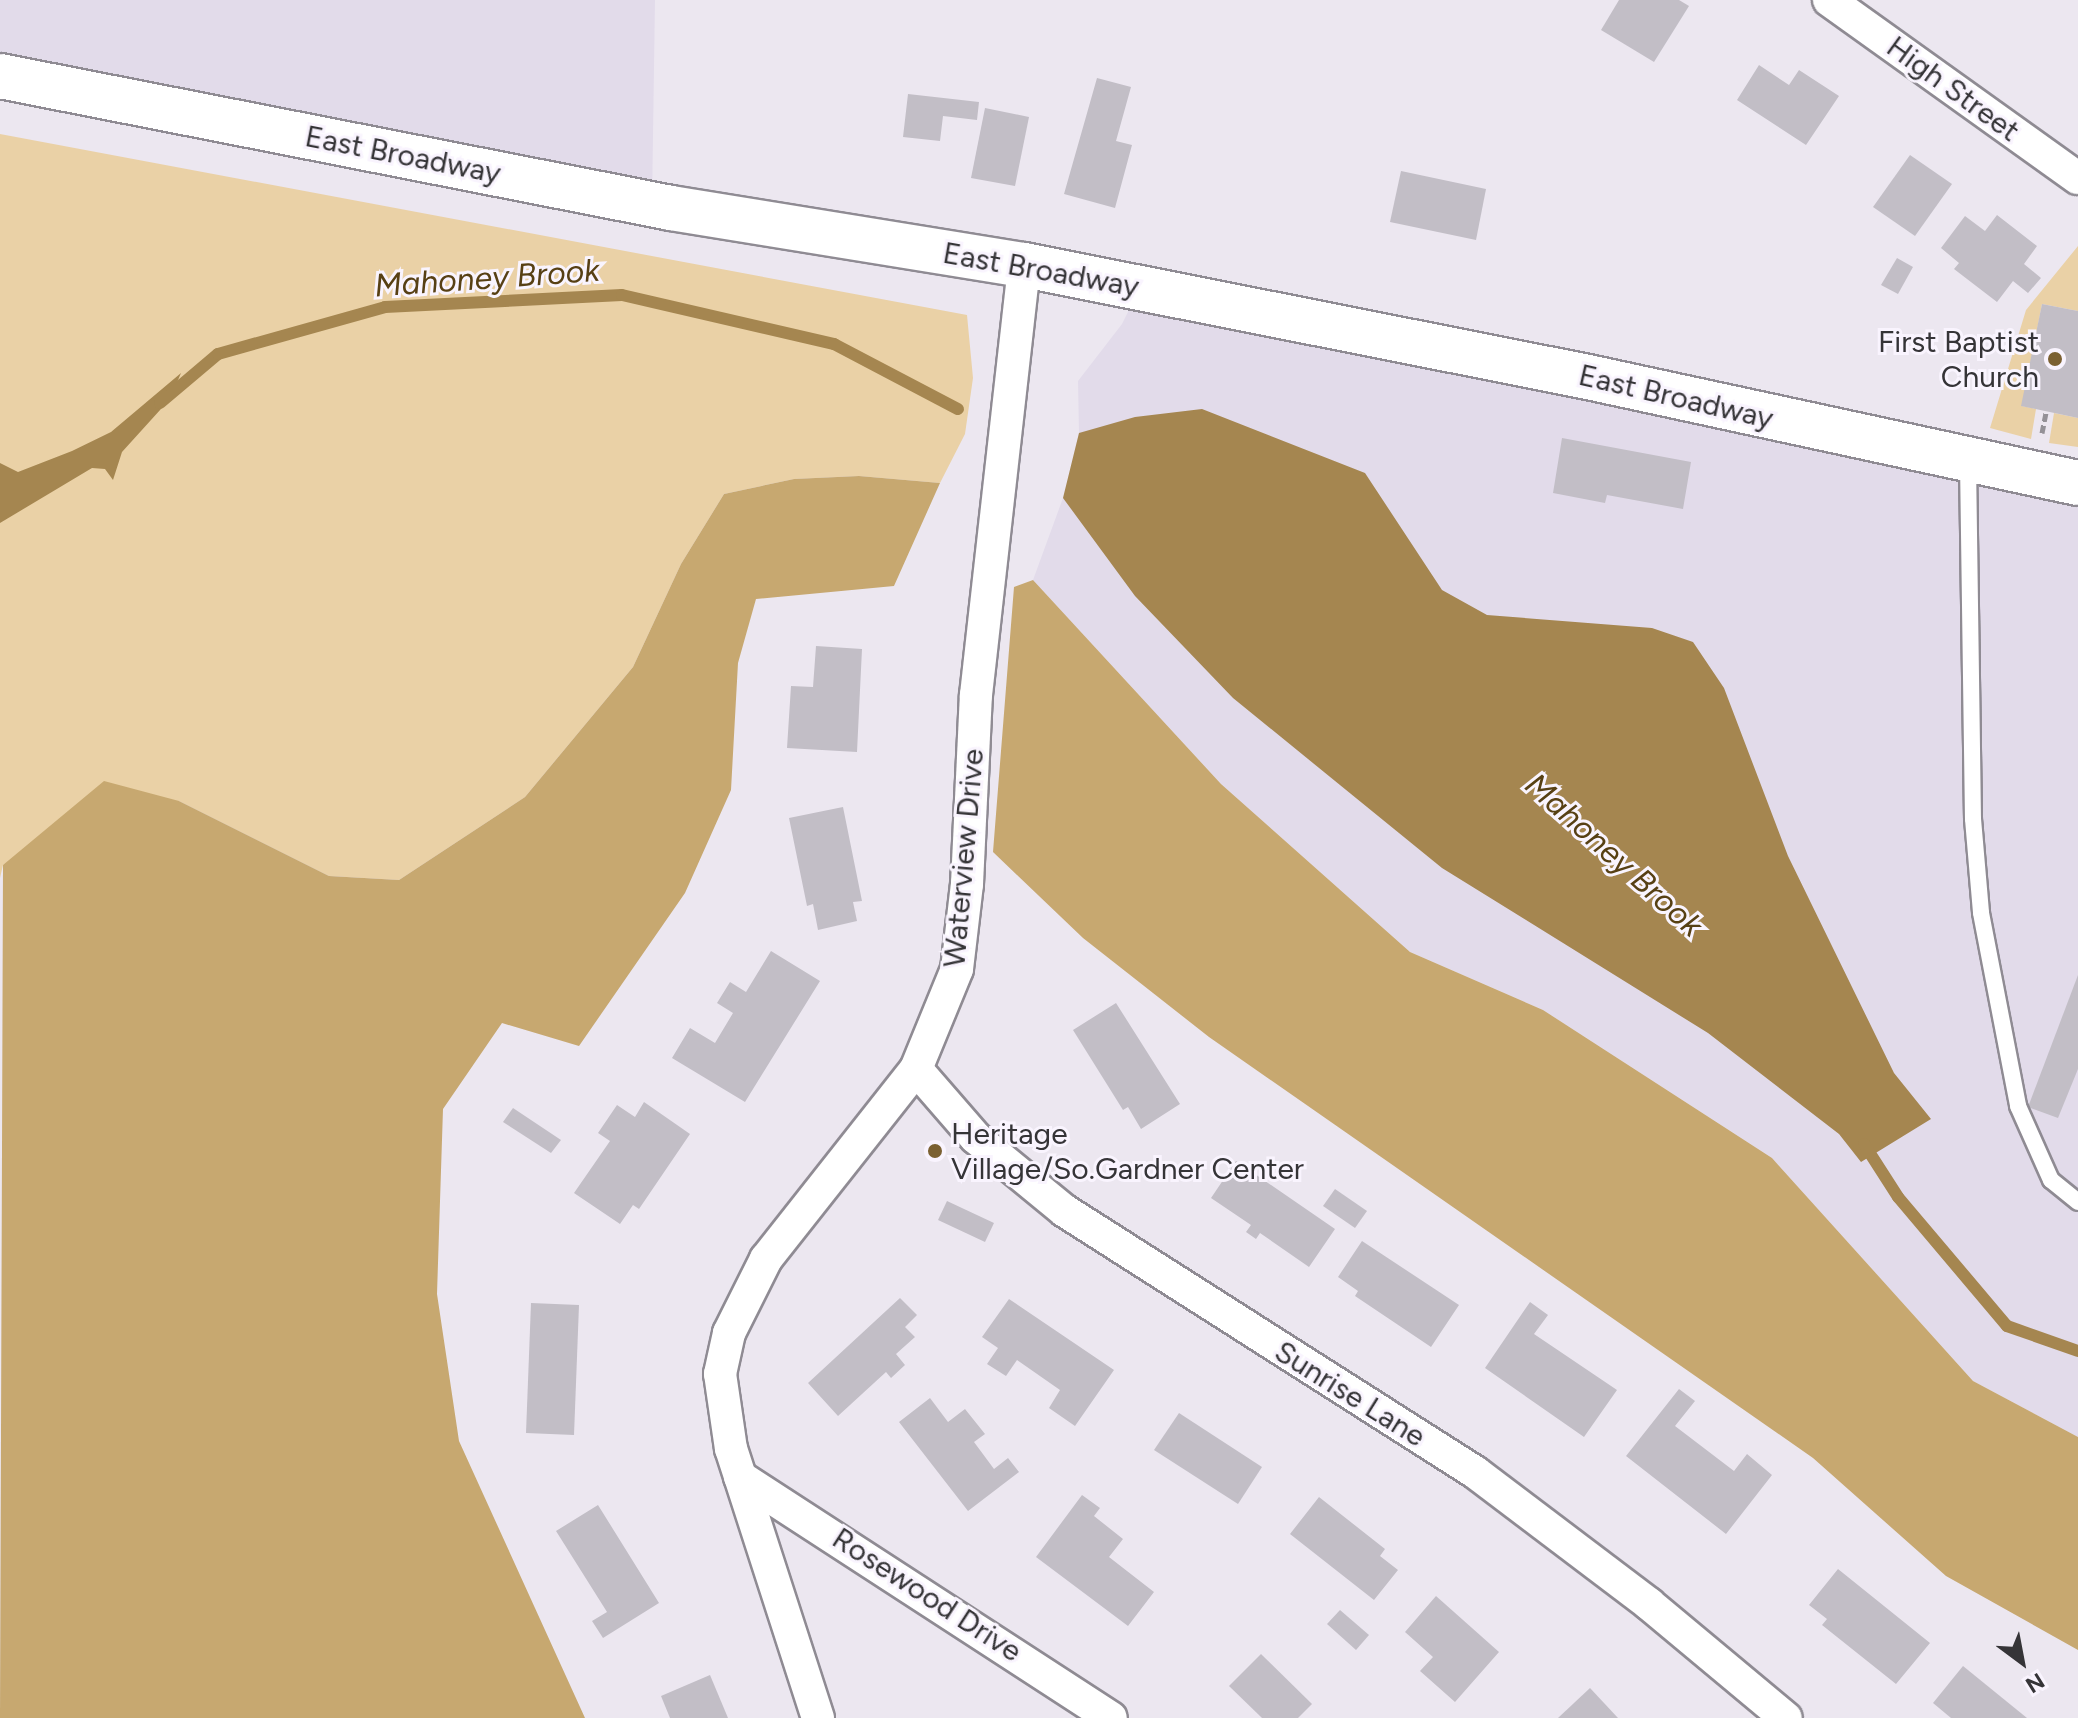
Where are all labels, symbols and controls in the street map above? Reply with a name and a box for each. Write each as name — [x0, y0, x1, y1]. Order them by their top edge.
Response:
street label: High Street — [1880, 29, 2026, 149]
street label: East Broadway — [302, 118, 504, 192]
street label: East Broadway — [940, 235, 1142, 305]
water label: Mahoney Brook — [373, 251, 601, 305]
place label: First Baptist Church — [1878, 324, 2039, 394]
marker: First Baptist Church — [2046, 350, 2064, 368]
street label: East Broadway — [1575, 357, 1777, 437]
street label: Waterview Drive — [937, 747, 991, 969]
water label: Mahoney Brook — [1517, 765, 1711, 945]
place label: Heritage Village/So.Gardner Center — [951, 1116, 1304, 1186]
marker: Heritage Village/So.Gardner Center — [926, 1142, 944, 1160]
street label: Sunrise Lane — [1268, 1333, 1432, 1455]
street label: Rosewood Drive — [826, 1520, 1028, 1670]
north arrow — [1982, 1622, 2062, 1702]
text: N — [2021, 1667, 2049, 1699]

